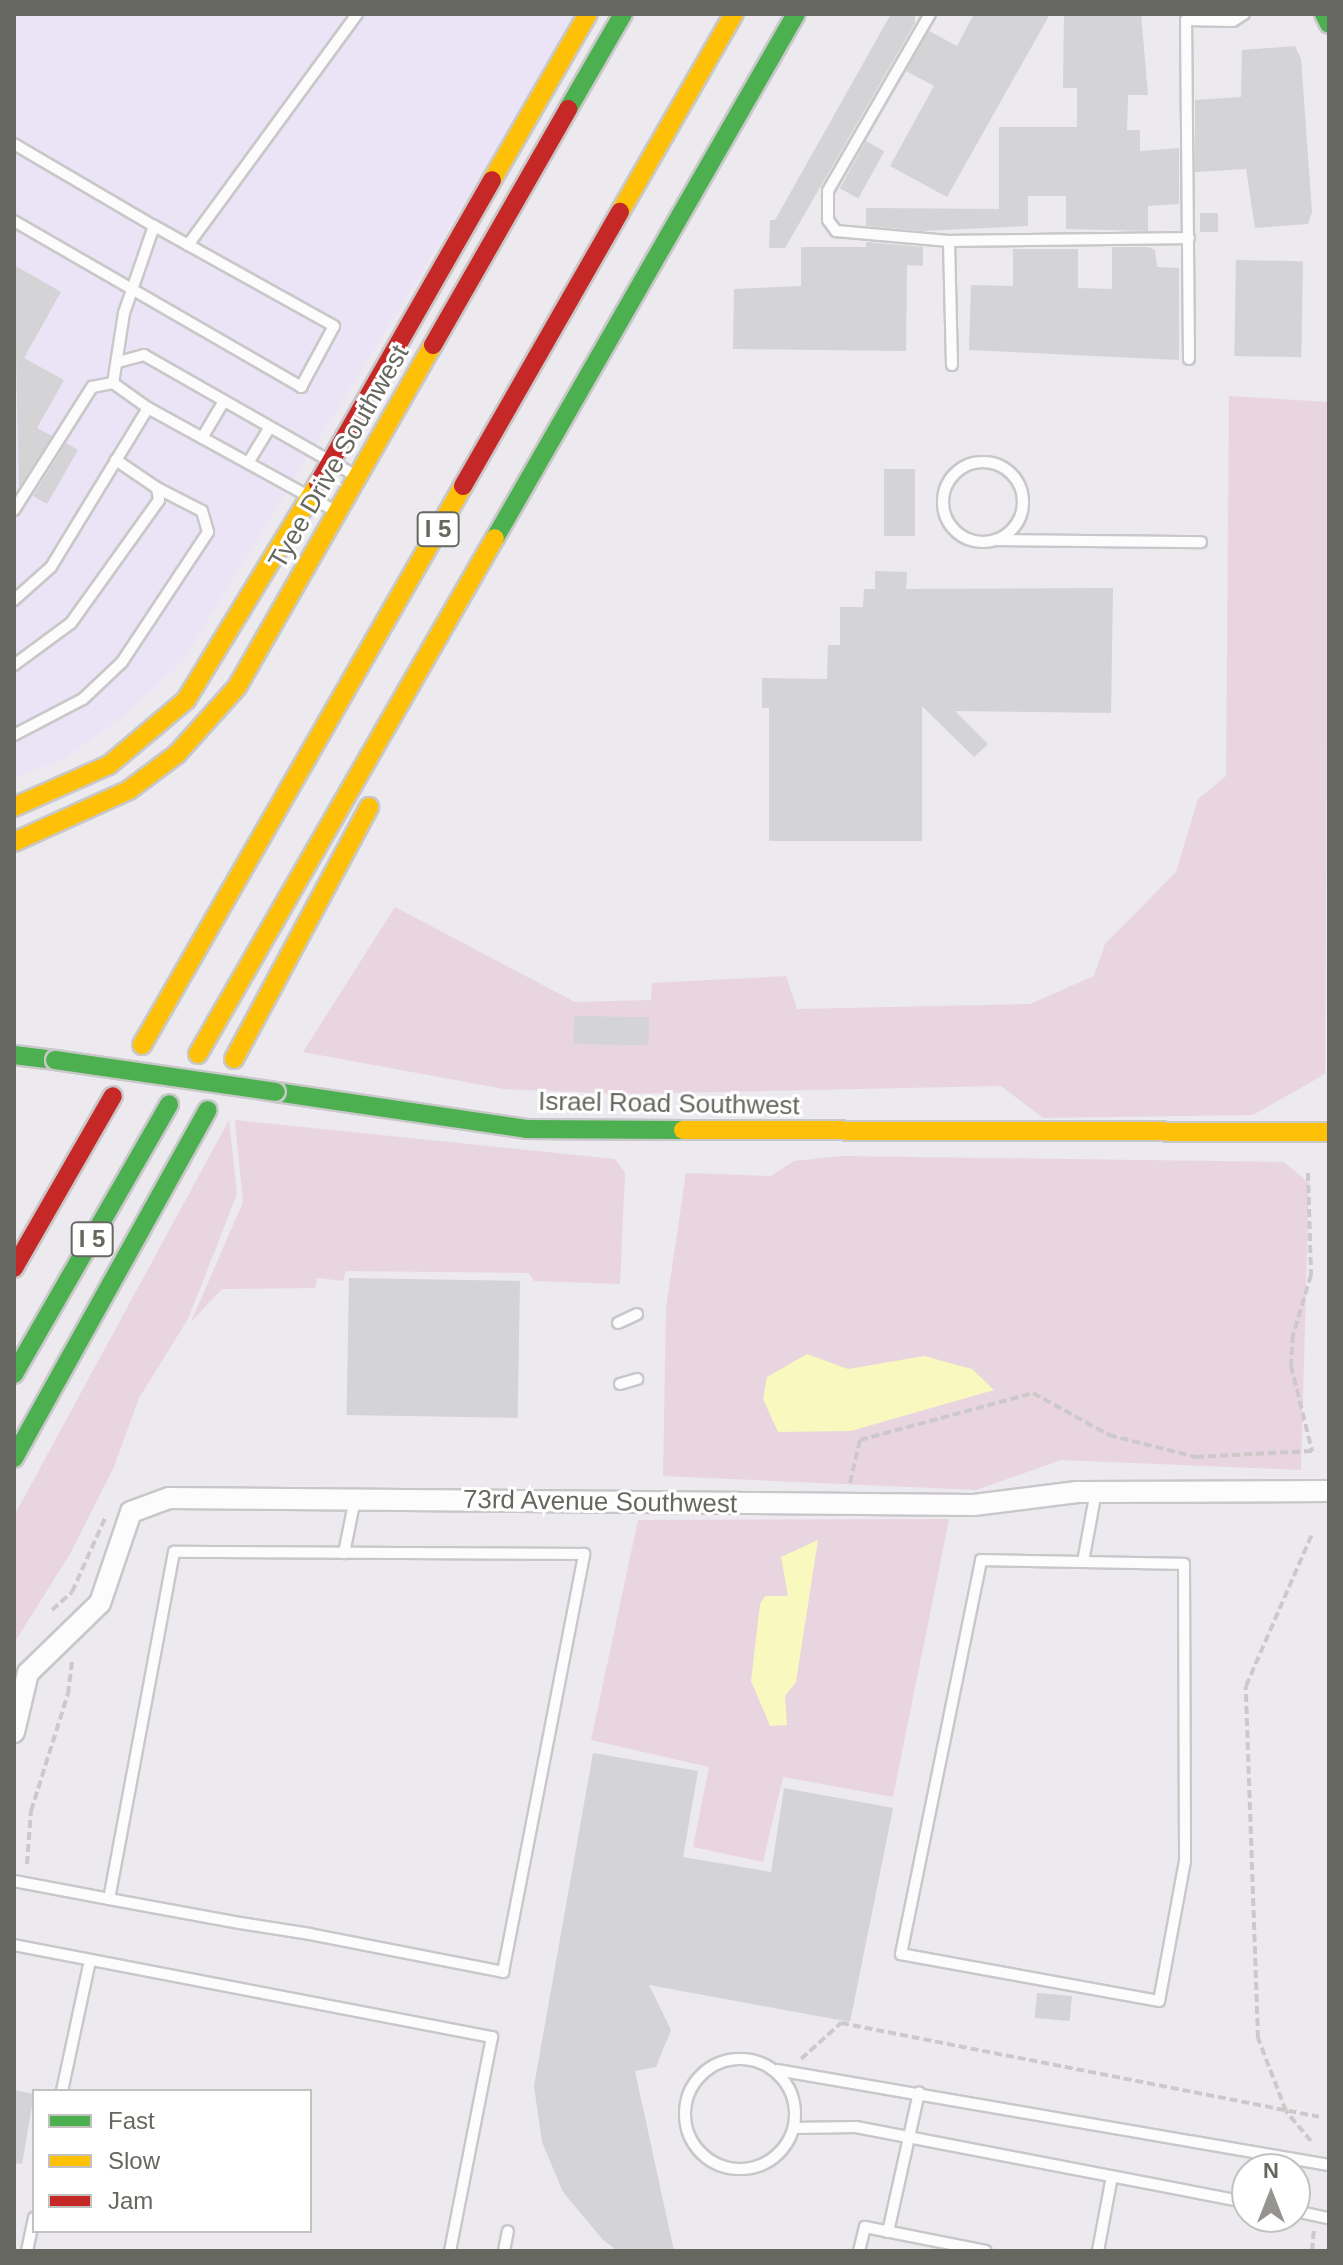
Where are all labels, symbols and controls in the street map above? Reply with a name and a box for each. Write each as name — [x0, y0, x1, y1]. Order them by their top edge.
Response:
street label: Tyee Drive Southwest — [262, 340, 416, 574]
road number: I 5 — [416, 509, 460, 549]
street label: Israel Road Southwest — [538, 1086, 800, 1122]
road number: I 5 — [70, 1219, 114, 1259]
street label: 73rd Avenue Southwest — [462, 1484, 738, 1520]
legend — [32, 2089, 312, 2233]
text: Fast — [108, 2107, 155, 2134]
text: Slow — [108, 2147, 160, 2174]
north arrow — [1231, 2153, 1311, 2233]
text: N — [1263, 2158, 1279, 2183]
text: Jam — [108, 2187, 153, 2214]

